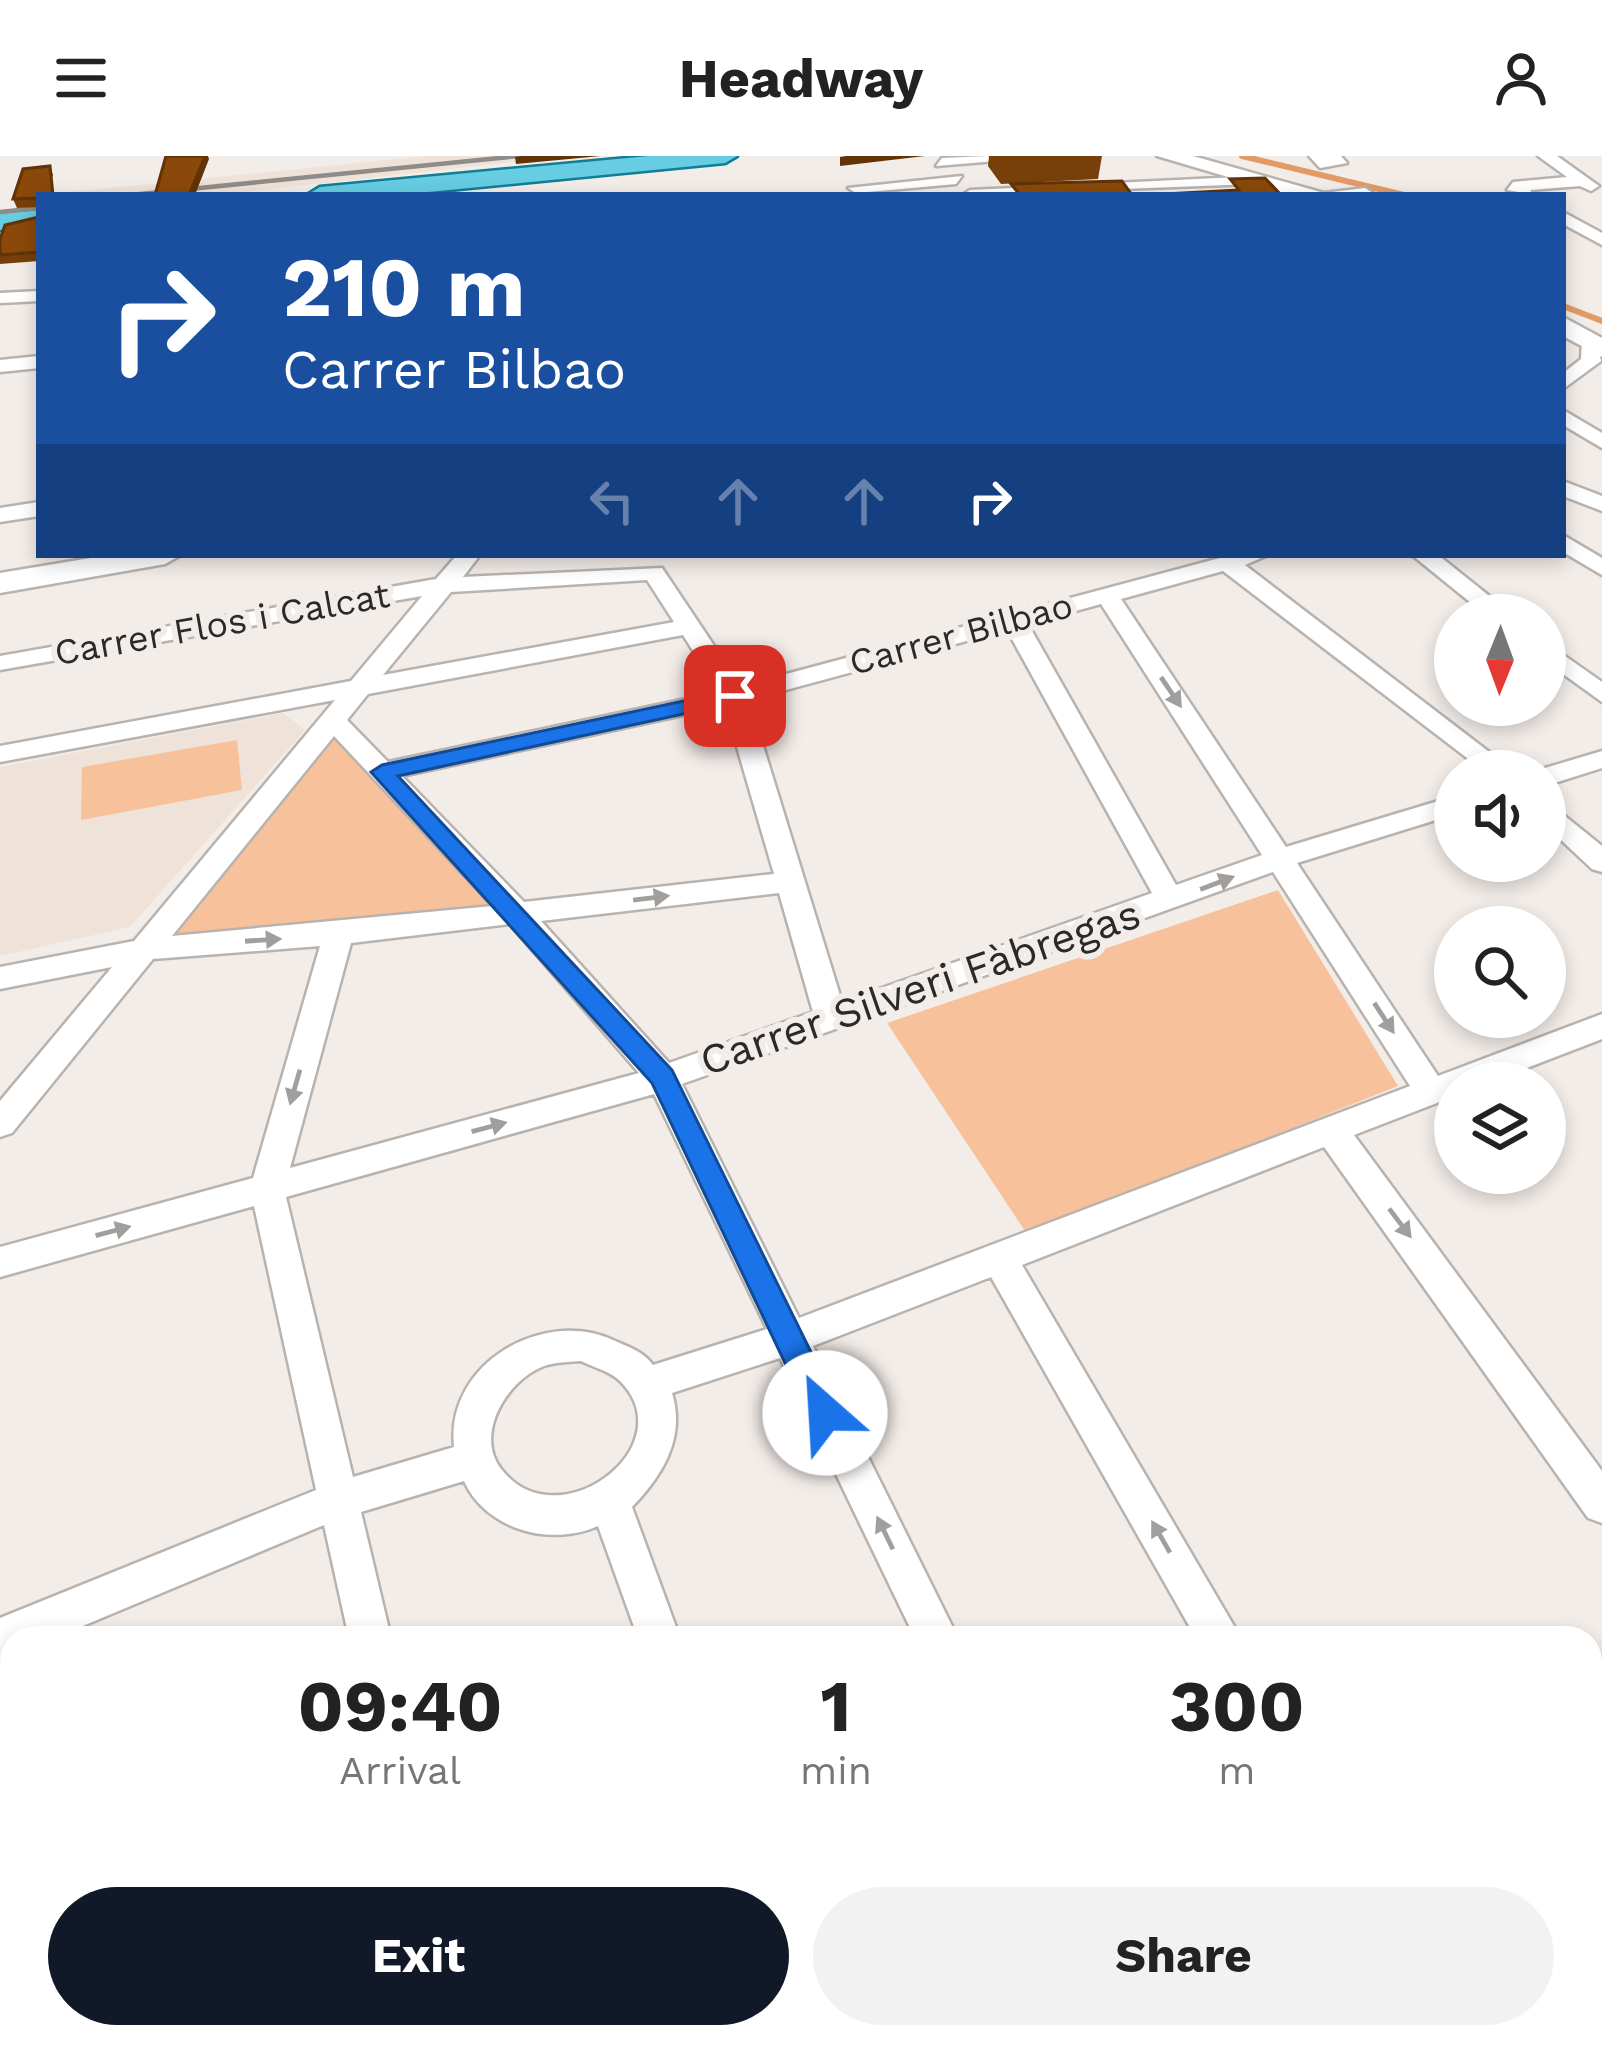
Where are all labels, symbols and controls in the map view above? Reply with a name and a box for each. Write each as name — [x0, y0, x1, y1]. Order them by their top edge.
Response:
icon: menu — [48, 45, 114, 111]
icon: person — [1488, 45, 1554, 111]
text: Headway — [679, 47, 923, 110]
text: 210 m — [282, 238, 525, 336]
icon: right — [84, 240, 240, 396]
text: Carrer Bilbao — [282, 338, 626, 401]
icon: left — [579, 468, 645, 534]
icon: ahead — [705, 468, 771, 534]
icon: ahead — [831, 468, 897, 534]
icon: right — [957, 468, 1023, 534]
street label: Carrer Flos i Calcat — [51, 574, 393, 674]
street label: Carrer Bilbao — [845, 584, 1077, 684]
north arrow — [1434, 594, 1566, 726]
map controls — [1434, 594, 1566, 1194]
pin — [684, 645, 786, 747]
icon: arrive — [702, 663, 768, 729]
one-way arrow — [1159, 675, 1181, 708]
button: sound — [1434, 750, 1566, 882]
one-way arrow — [1199, 873, 1235, 891]
one-way arrow — [633, 889, 670, 908]
street label: Carrer Silveri Fàbregas — [694, 889, 1146, 1085]
button: search — [1434, 906, 1566, 1038]
one-way arrow — [245, 930, 282, 949]
one-way arrow — [1373, 1001, 1394, 1035]
button: layers — [1434, 1062, 1566, 1194]
one-way arrow — [285, 1069, 304, 1106]
one-way arrow — [470, 1116, 507, 1135]
one-way arrow — [1388, 1207, 1412, 1238]
one-way arrow — [95, 1220, 132, 1239]
position arrow — [762, 1350, 888, 1476]
one-way arrow — [875, 1516, 895, 1550]
one-way arrow — [1151, 1520, 1172, 1554]
text: 09:40 — [297, 1664, 503, 1748]
text: 1 — [820, 1664, 851, 1748]
text: 300 — [1169, 1664, 1305, 1748]
text: Arrival — [339, 1748, 461, 1793]
text: min — [800, 1748, 872, 1793]
text: m — [1218, 1748, 1255, 1793]
button: Exit — [48, 1887, 789, 2025]
button: Share — [813, 1887, 1554, 2025]

